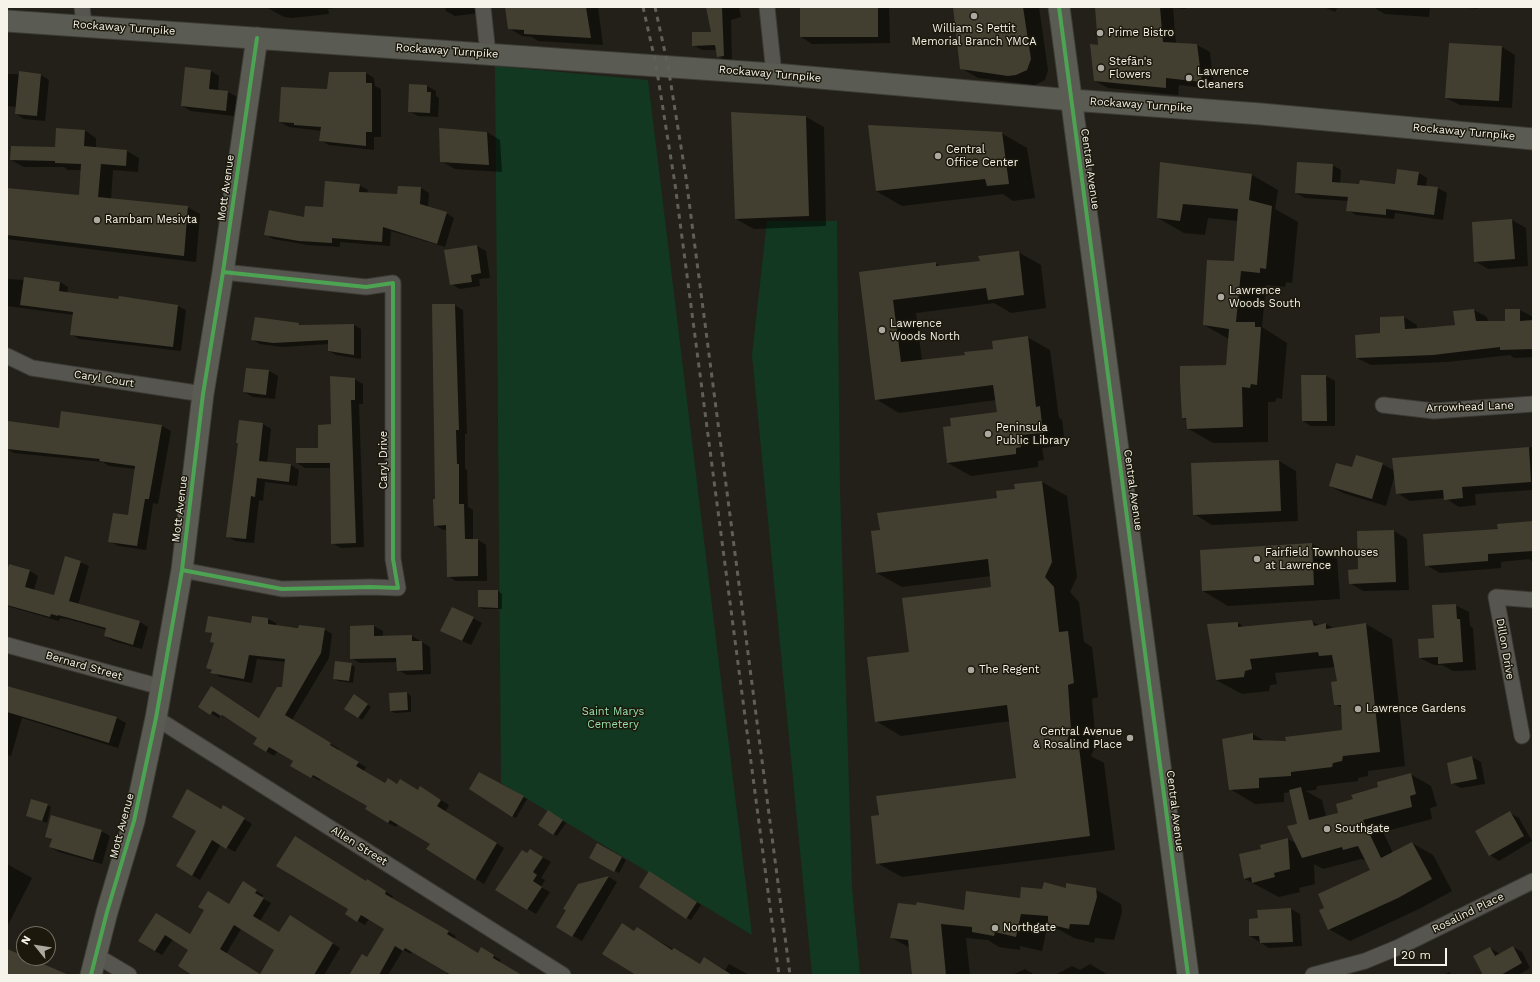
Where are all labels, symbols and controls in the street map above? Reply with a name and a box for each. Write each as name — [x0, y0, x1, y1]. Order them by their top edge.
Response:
marker: William S Pettit Memorial Branch YMCA — [969, 11, 979, 21]
street label: Rockaway Turnpike — [72, 18, 176, 38]
place label: William S Pettit Memorial Branch YMCA — [911, 22, 1037, 48]
place label: Prime Bistro — [1108, 26, 1174, 40]
marker: Prime Bistro — [1095, 28, 1105, 38]
street label: Rockaway Turnpike — [395, 41, 499, 61]
place label: Stefān's Flowers — [1109, 55, 1152, 81]
street label: Rockaway Turnpike — [718, 63, 822, 85]
marker: Stefān's Flowers — [1096, 63, 1106, 73]
place label: Lawrence Cleaners — [1197, 65, 1249, 91]
marker: Lawrence Cleaners — [1184, 73, 1194, 83]
street label: Rockaway Turnpike — [1089, 95, 1193, 115]
street label: Rockaway Turnpike — [1412, 121, 1516, 143]
street label: Central Avenue — [1078, 128, 1102, 210]
place label: Central Office Center — [946, 143, 1018, 169]
marker: Central Office Center — [933, 151, 943, 161]
street label: Mott Avenue — [215, 154, 237, 222]
place label: Rambam Mesivta — [105, 213, 197, 227]
marker: Rambam Mesivta — [92, 215, 102, 225]
place label: Lawrence Woods South — [1229, 284, 1301, 310]
marker: Lawrence Woods South — [1216, 292, 1226, 302]
place label: Lawrence Woods North — [890, 317, 960, 343]
marker: Lawrence Woods North — [877, 325, 887, 335]
street label: Caryl Court — [73, 368, 135, 390]
street label: Arrowhead Lane — [1426, 399, 1514, 415]
place label: Peninsula Public Library — [996, 421, 1070, 447]
marker: Peninsula Public Library — [983, 429, 993, 439]
street label: Caryl Drive — [377, 431, 391, 489]
street label: Central Avenue — [1121, 449, 1145, 531]
street label: Mott Avenue — [169, 475, 191, 543]
place label: Fairfield Townhouses at Lawrence — [1265, 546, 1378, 572]
marker: Fairfield Townhouses at Lawrence — [1252, 554, 1262, 564]
street label: Dillon Drive — [1493, 617, 1517, 681]
street label: Bernard Street — [44, 649, 124, 683]
place label: The Regent — [979, 663, 1039, 677]
marker: The Regent — [966, 665, 976, 675]
place label: Lawrence Gardens — [1366, 702, 1466, 716]
marker: Lawrence Gardens — [1353, 704, 1363, 714]
park label: Saint Marys Cemetery — [582, 705, 644, 731]
place label: Central Avenue & Rosalind Place — [1033, 725, 1122, 751]
marker: Central Avenue & Rosalind Place — [1125, 733, 1135, 743]
street label: Central Avenue — [1163, 770, 1187, 852]
street label: Mott Avenue — [107, 792, 137, 860]
place label: Southgate — [1335, 822, 1390, 836]
street label: Allen Street — [328, 823, 390, 869]
marker: Southgate — [1322, 824, 1332, 834]
street label: Rosalind Place — [1430, 890, 1506, 936]
place label: Northgate — [1003, 921, 1056, 935]
marker: Northgate — [990, 923, 1000, 933]
north arrow — [16, 926, 56, 966]
text: N — [18, 933, 34, 947]
scale bar — [1396, 940, 1449, 966]
text: 20 m — [1401, 948, 1431, 962]

